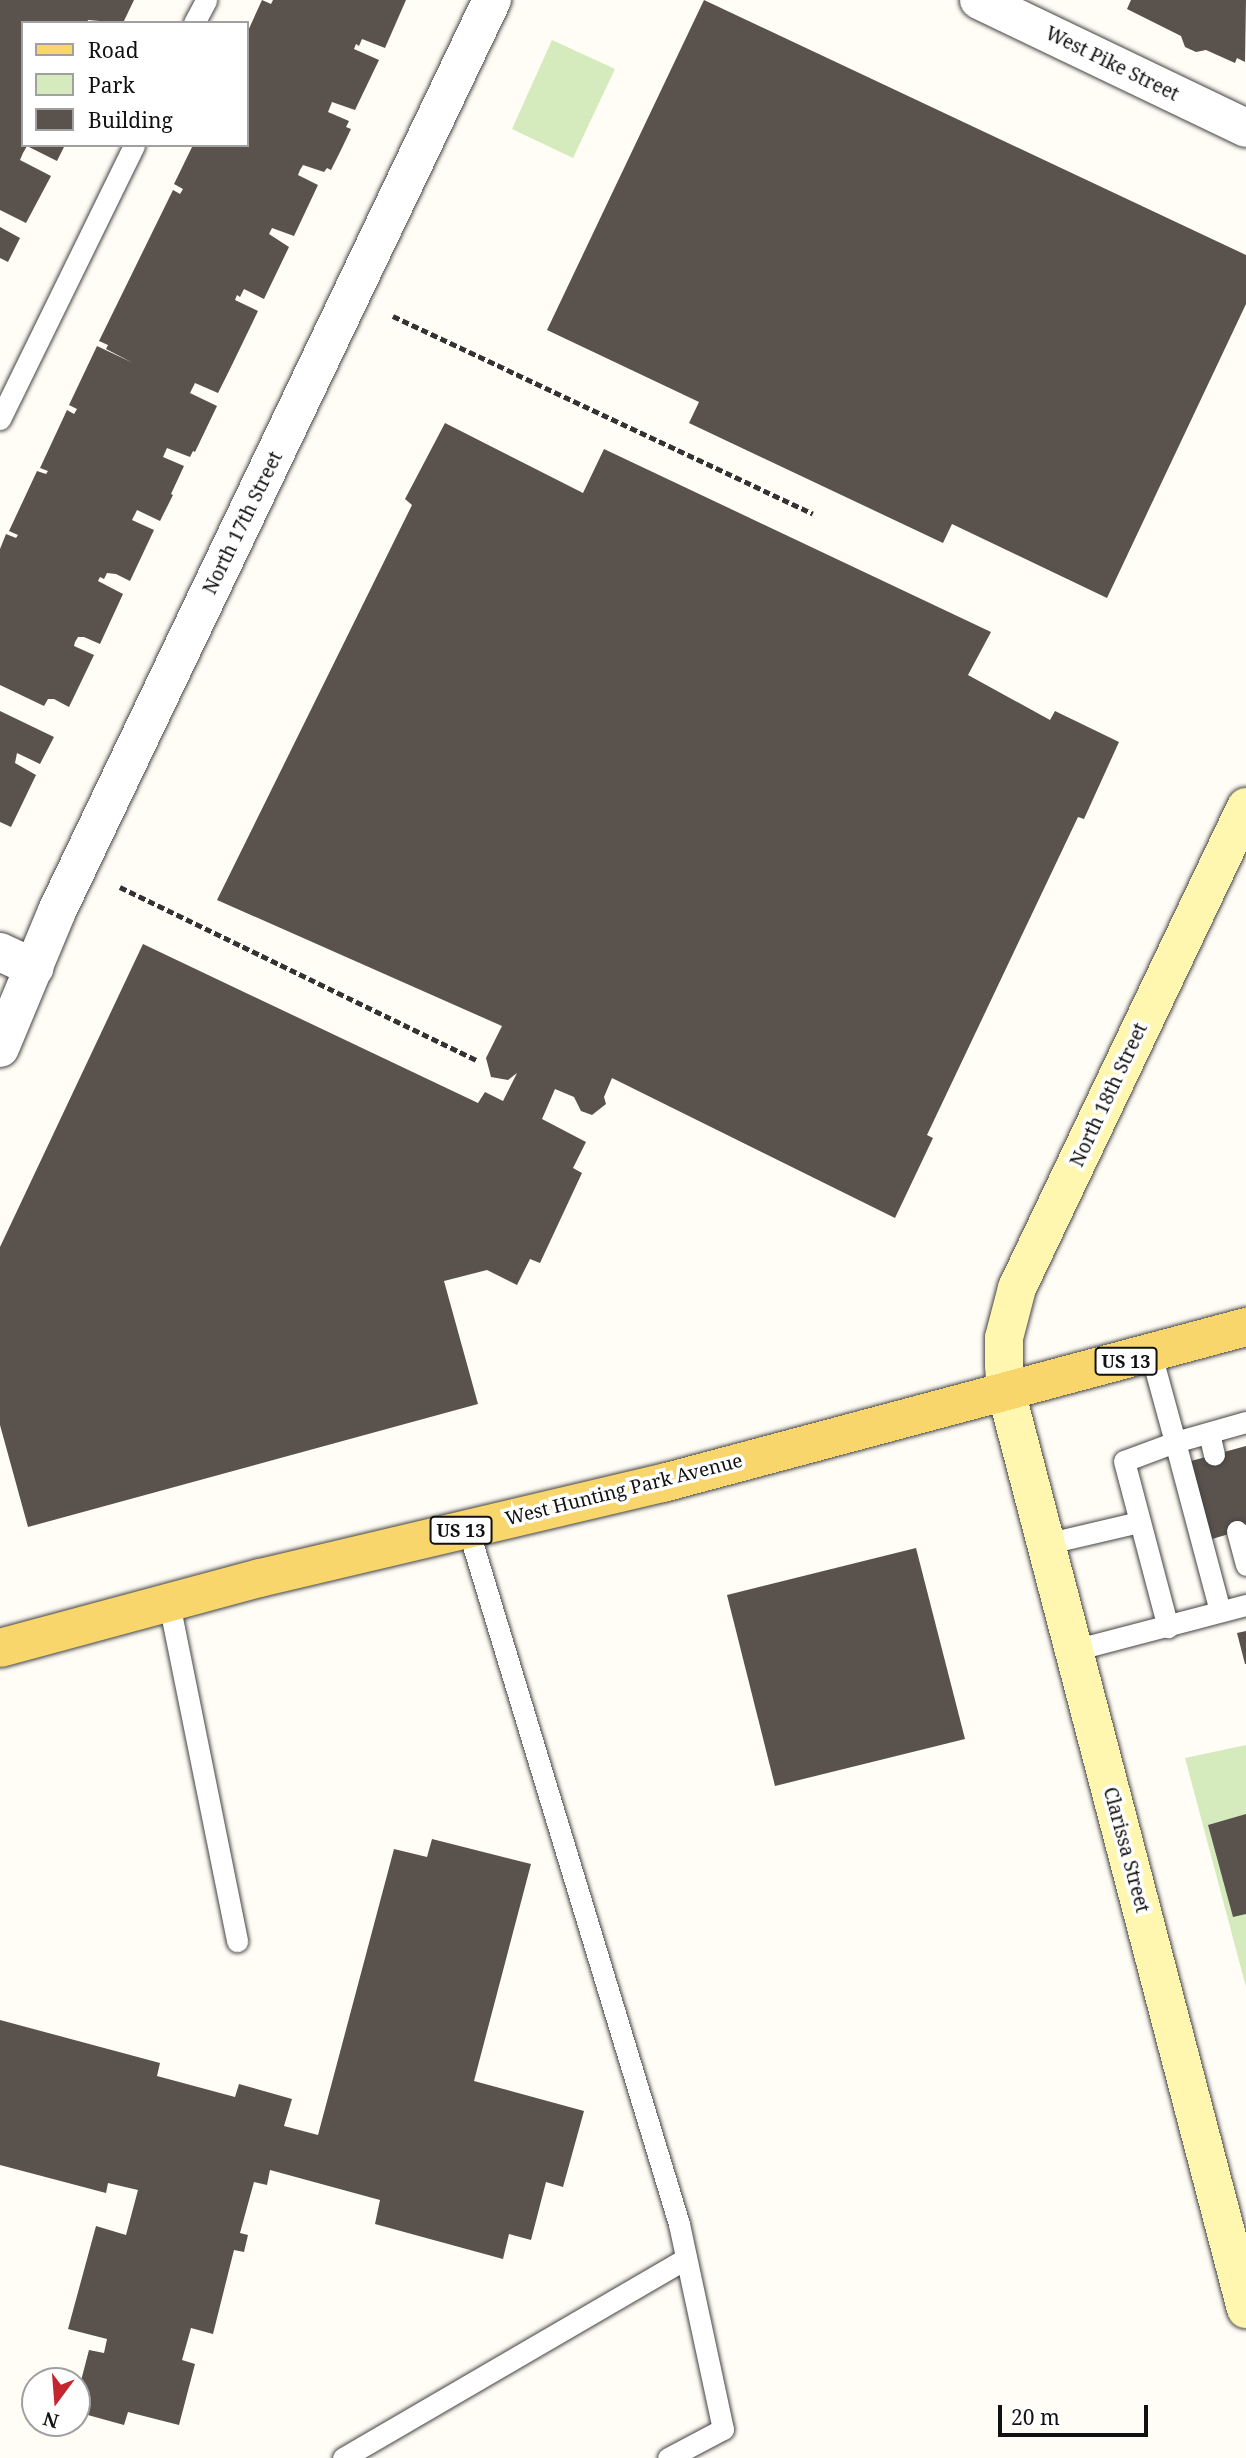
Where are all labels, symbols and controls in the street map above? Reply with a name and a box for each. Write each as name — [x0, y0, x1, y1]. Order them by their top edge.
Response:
legend — [21, 21, 248, 147]
street label: West Pike Street — [1042, 22, 1182, 106]
text: Road — [88, 36, 139, 64]
text: Park — [88, 71, 135, 99]
text: Building — [88, 106, 173, 134]
street label: North 17th Street — [199, 448, 287, 598]
street label: North 18th Street — [1066, 1019, 1152, 1171]
road number: US 13 — [1094, 1346, 1158, 1376]
street label: West Hunting Park Avenue — [503, 1449, 745, 1531]
road number: US 13 — [430, 1516, 492, 1545]
street label: Clarissa Street — [1098, 1785, 1154, 1915]
north arrow — [21, 2367, 91, 2437]
scale bar — [1001, 2392, 1152, 2436]
text: 20 m — [1011, 2403, 1060, 2431]
text: N — [40, 2406, 62, 2435]

